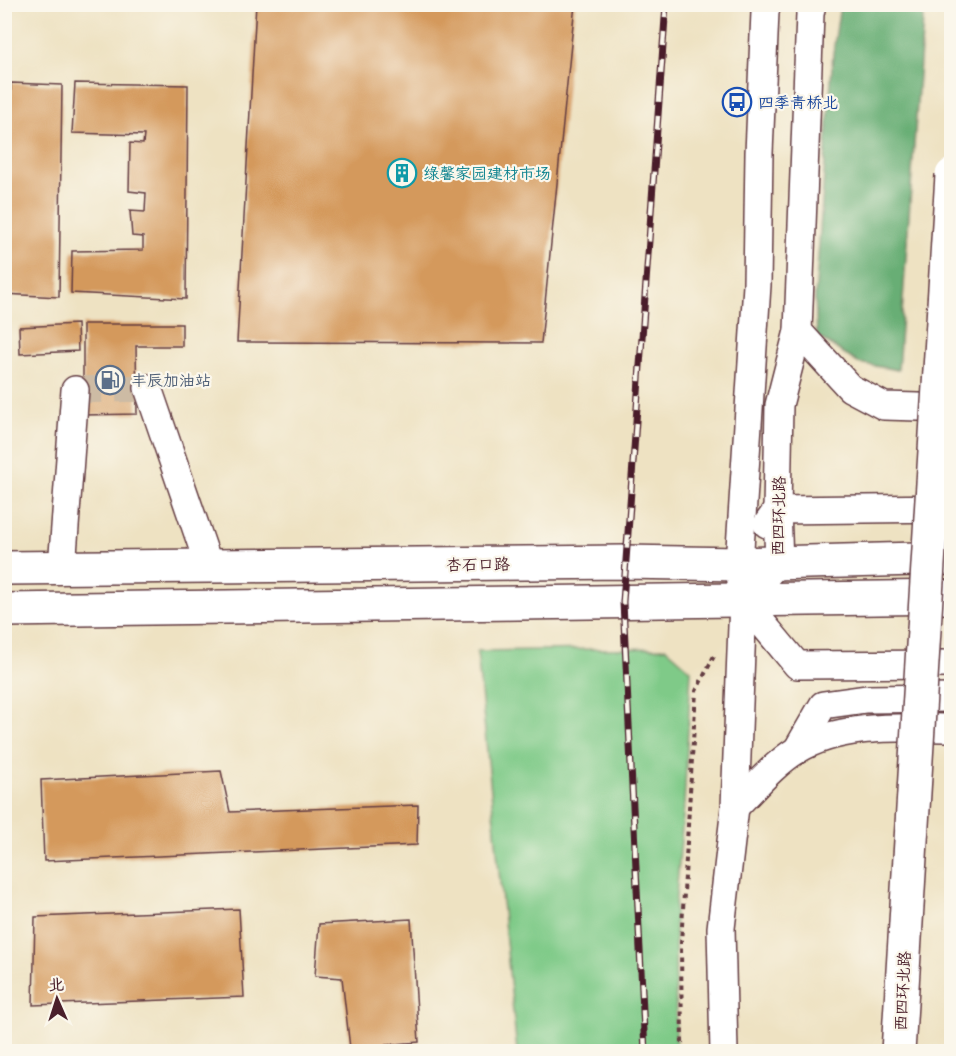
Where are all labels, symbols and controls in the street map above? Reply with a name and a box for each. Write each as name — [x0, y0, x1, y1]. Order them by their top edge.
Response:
bus stop icon: 四季青桥北 — [721, 86, 753, 118]
place label: 四季青桥北 — [758, 93, 838, 113]
building icon: 绿馨家园建材市场 — [386, 157, 418, 189]
place label: 绿馨家园建材市场 — [423, 164, 551, 184]
fuel station icon: 丰辰加油站 — [94, 364, 126, 396]
place label: 丰辰加油站 — [131, 371, 211, 391]
street label: 西四环北路 — [768, 476, 790, 556]
street label: 杏石口路 — [446, 554, 510, 576]
street label: 西四环北路 — [891, 951, 915, 1032]
north arrow — [27, 969, 87, 1029]
text: 北 — [48, 975, 65, 995]

